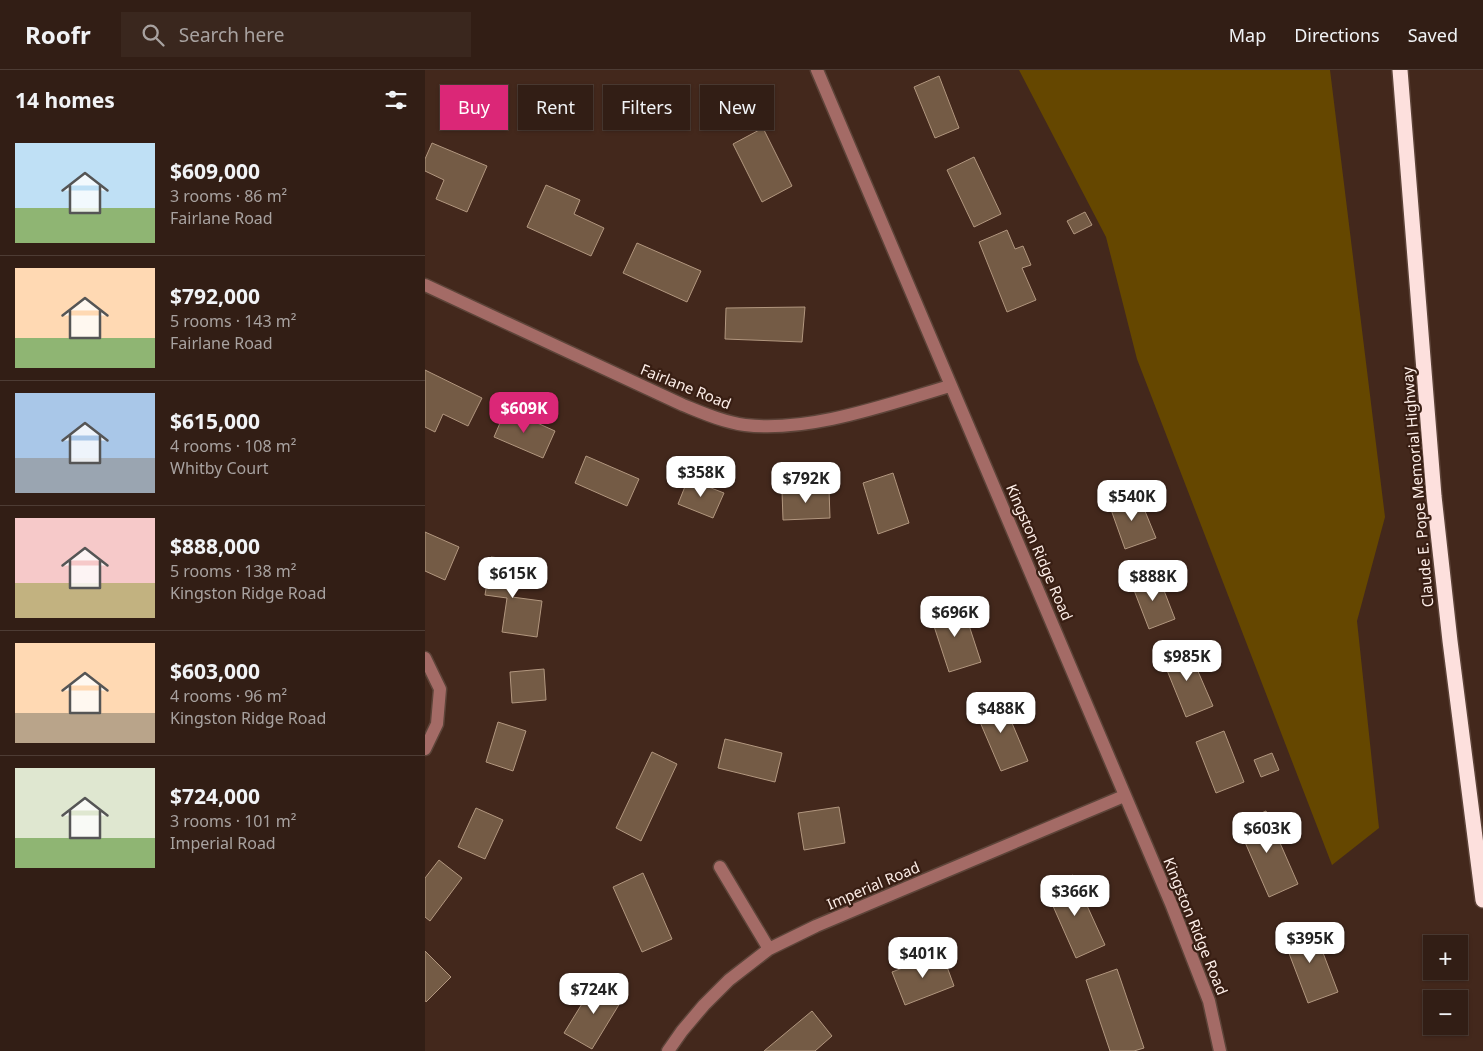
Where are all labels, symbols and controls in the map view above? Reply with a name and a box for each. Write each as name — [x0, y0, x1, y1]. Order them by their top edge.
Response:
search box — [121, 12, 471, 57]
text: Roofr — [25, 18, 91, 51]
icon: search — [139, 21, 167, 49]
text: Search here — [179, 22, 284, 48]
text: Map — [1229, 23, 1266, 47]
text: Directions — [1294, 23, 1380, 47]
text: Saved — [1408, 23, 1458, 47]
chip: Buy — [440, 85, 508, 130]
chip: Rent — [518, 85, 593, 130]
chip: Filters — [603, 85, 690, 130]
chip: New — [700, 85, 774, 130]
text: 14 homes — [15, 86, 115, 114]
icon: filters — [382, 86, 410, 114]
text: $609,000 — [170, 157, 260, 185]
icon: home — [55, 163, 115, 223]
text: 3 rooms · 86 m² — [170, 185, 287, 207]
text: Fairlane Road — [170, 207, 273, 229]
text: $792,000 — [170, 282, 260, 310]
icon: home — [55, 288, 115, 348]
text: 5 rooms · 143 m² — [170, 310, 296, 332]
text: Fairlane Road — [170, 332, 273, 354]
street label: Fairlane Road — [638, 359, 734, 413]
street label: Claude E. Pope Memorial Highway — [1396, 366, 1437, 608]
pin: $609K — [489, 392, 559, 434]
text: $609K — [500, 397, 548, 419]
text: $615,000 — [170, 407, 260, 435]
icon: home — [55, 413, 115, 473]
text: 4 rooms · 108 m² — [170, 435, 296, 457]
pin: $358K — [666, 456, 736, 498]
text: Whitby Court — [170, 457, 269, 479]
text: $358K — [677, 461, 725, 483]
pin: $792K — [771, 462, 841, 504]
text: $792K — [782, 467, 830, 489]
pin: $540K — [1097, 480, 1167, 522]
street label: Kingston Ridge Road — [1002, 481, 1078, 623]
text: $540K — [1108, 485, 1156, 507]
text: $888,000 — [170, 532, 260, 560]
icon: home — [55, 538, 115, 598]
pin: $615K — [478, 556, 548, 599]
text: 5 rooms · 138 m² — [170, 560, 296, 582]
pin: $888K — [1118, 560, 1188, 602]
text: $615K — [489, 562, 537, 584]
text: $888K — [1129, 565, 1177, 587]
text: Kingston Ridge Road — [170, 582, 326, 604]
pin: $696K — [920, 596, 990, 638]
text: $696K — [931, 601, 979, 623]
pin: $985K — [1152, 640, 1222, 682]
text: $985K — [1163, 645, 1211, 667]
text: $603,000 — [170, 657, 260, 685]
icon: home — [55, 663, 115, 723]
text: 4 rooms · 96 m² — [170, 685, 287, 707]
pin: $488K — [966, 692, 1036, 734]
text: $488K — [977, 697, 1025, 719]
text: Kingston Ridge Road — [170, 707, 326, 729]
text: $724,000 — [170, 782, 260, 810]
icon: home — [55, 788, 115, 848]
text: 3 rooms · 101 m² — [170, 810, 296, 832]
pin: $603K — [1232, 812, 1302, 854]
text: $603K — [1243, 817, 1291, 839]
text: Imperial Road — [170, 832, 276, 854]
street label: Kingston Ridge Road — [1159, 854, 1233, 998]
street label: Imperial Road — [823, 856, 923, 914]
pin: $366K — [1040, 874, 1110, 917]
text: $366K — [1051, 880, 1099, 902]
pin: $395K — [1275, 922, 1345, 964]
text: $395K — [1286, 927, 1334, 949]
map controls — [1423, 935, 1468, 1035]
button: + — [1423, 935, 1468, 980]
pin: $401K — [888, 936, 958, 979]
text: $401K — [899, 942, 947, 964]
pin: $724K — [559, 972, 629, 1015]
text: $724K — [570, 978, 618, 1000]
button: − — [1423, 990, 1468, 1035]

